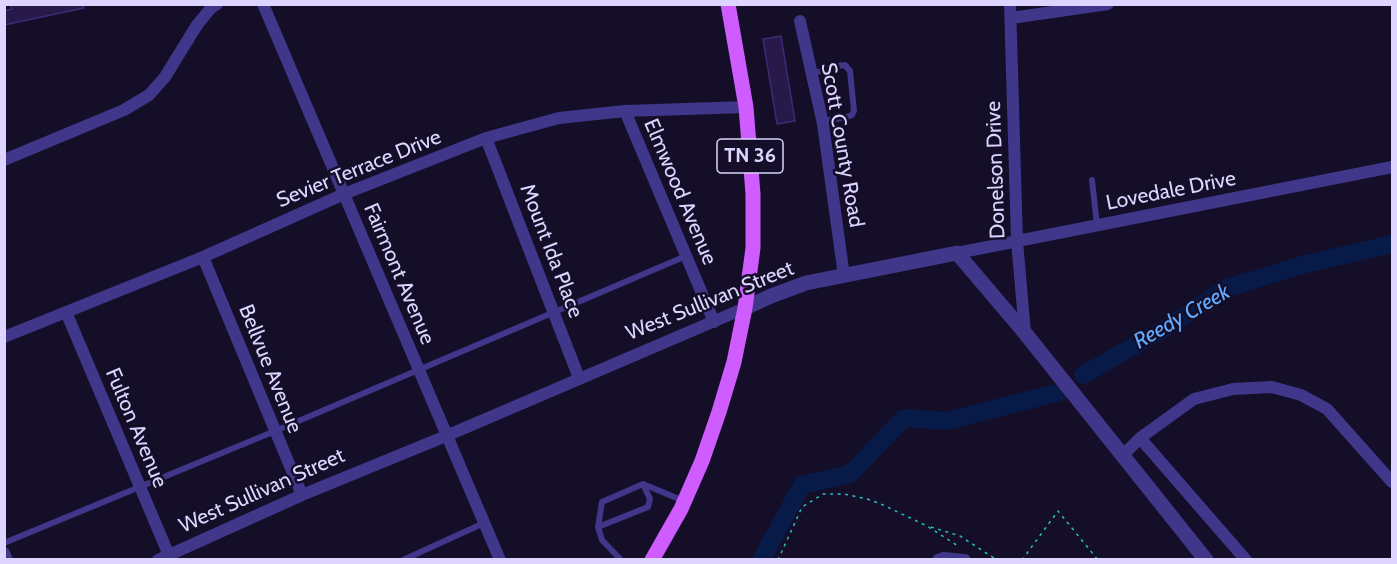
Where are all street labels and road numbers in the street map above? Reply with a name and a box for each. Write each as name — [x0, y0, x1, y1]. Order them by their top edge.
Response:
street label: Scott County Road — [815, 61, 869, 229]
street label: Donelson Drive — [981, 101, 1011, 239]
street label: Elmwood Avenue — [638, 115, 722, 269]
street label: Sevier Terrace Drive — [273, 124, 445, 214]
road number: TN 36 — [717, 139, 783, 173]
street label: Lovedale Drive — [1104, 166, 1238, 216]
street label: Mount Ida Place — [514, 181, 588, 321]
street label: Fairmont Avenue — [358, 200, 440, 348]
street label: West Sullivan Street — [623, 256, 797, 346]
street label: Bellvue Avenue — [233, 301, 307, 437]
street label: Fulton Avenue — [99, 364, 173, 492]
street label: West Sullivan Street — [175, 443, 349, 539]

